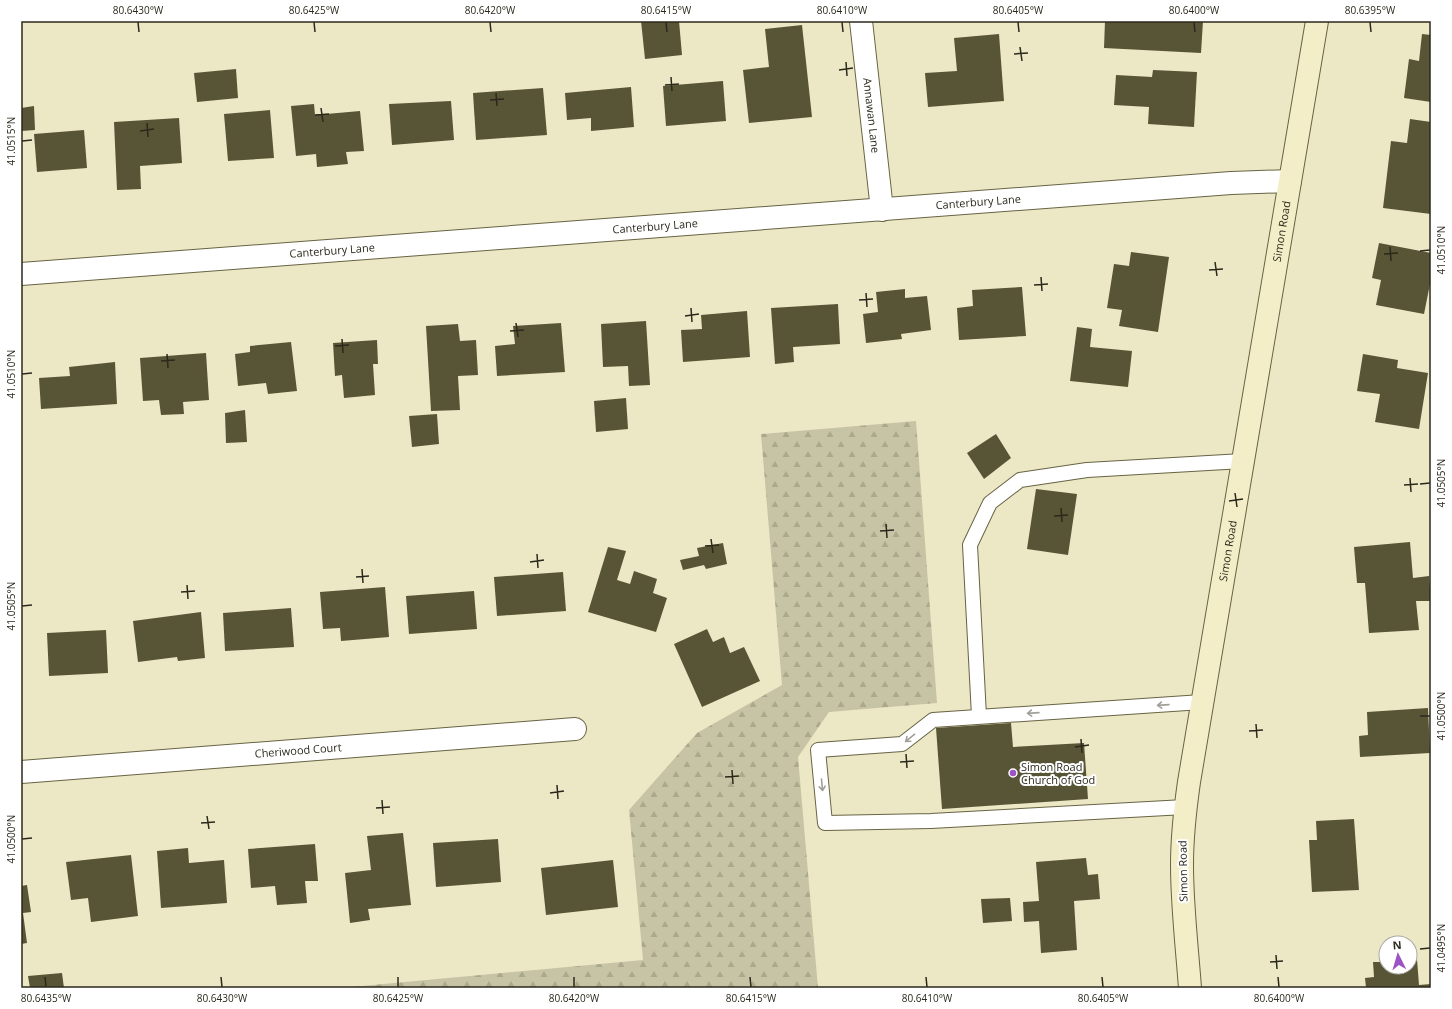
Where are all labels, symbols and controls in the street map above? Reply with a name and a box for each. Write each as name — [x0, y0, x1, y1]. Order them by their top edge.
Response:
text: 80.6430°W — [113, 3, 164, 17]
text: 80.6425°W — [289, 3, 340, 17]
text: 80.6420°W — [465, 3, 516, 17]
text: 80.6415°W — [641, 3, 692, 17]
text: 80.6410°W — [817, 3, 868, 17]
text: 80.6405°W — [993, 3, 1044, 17]
text: 80.6400°W — [1169, 3, 1220, 17]
text: 80.6395°W — [1345, 3, 1396, 17]
street label: Annawan Lane — [860, 77, 884, 154]
text: 41.0515°N — [4, 117, 18, 165]
street label: Canterbury Lane — [935, 191, 1021, 212]
street label: Simon Road — [1269, 200, 1294, 263]
street label: Canterbury Lane — [612, 215, 698, 236]
text: 41.0510°N — [1434, 226, 1448, 274]
street label: Canterbury Lane — [289, 239, 375, 261]
text: 41.0510°N — [4, 350, 18, 398]
text: 41.0505°N — [1434, 459, 1448, 507]
street label: Simon Road — [1215, 519, 1240, 582]
text: 41.0505°N — [4, 582, 18, 630]
text: 41.0500°N — [1434, 692, 1448, 740]
one-way arrow — [1157, 701, 1170, 708]
one-way arrow — [1027, 709, 1040, 717]
one-way arrow — [905, 733, 915, 742]
street label: Cheriwood Court — [254, 739, 342, 761]
place label: Simon Road Church of God — [1021, 759, 1095, 787]
marker: Simon Road Church of God — [1008, 768, 1018, 778]
one-way arrow — [818, 779, 825, 792]
text: 41.0500°N — [4, 815, 18, 863]
street label: Simon Road — [1174, 840, 1191, 902]
text: 41.0495°N — [1434, 924, 1448, 972]
north arrow — [1378, 935, 1418, 975]
text: N — [1392, 937, 1402, 952]
text: 80.6435°W — [21, 991, 72, 1005]
text: 80.6430°W — [197, 991, 248, 1005]
text: 80.6425°W — [373, 991, 424, 1005]
text: 80.6420°W — [549, 991, 600, 1005]
text: 80.6415°W — [726, 991, 777, 1005]
text: 80.6410°W — [902, 991, 953, 1005]
text: 80.6405°W — [1078, 991, 1129, 1005]
text: 80.6400°W — [1254, 991, 1305, 1005]

